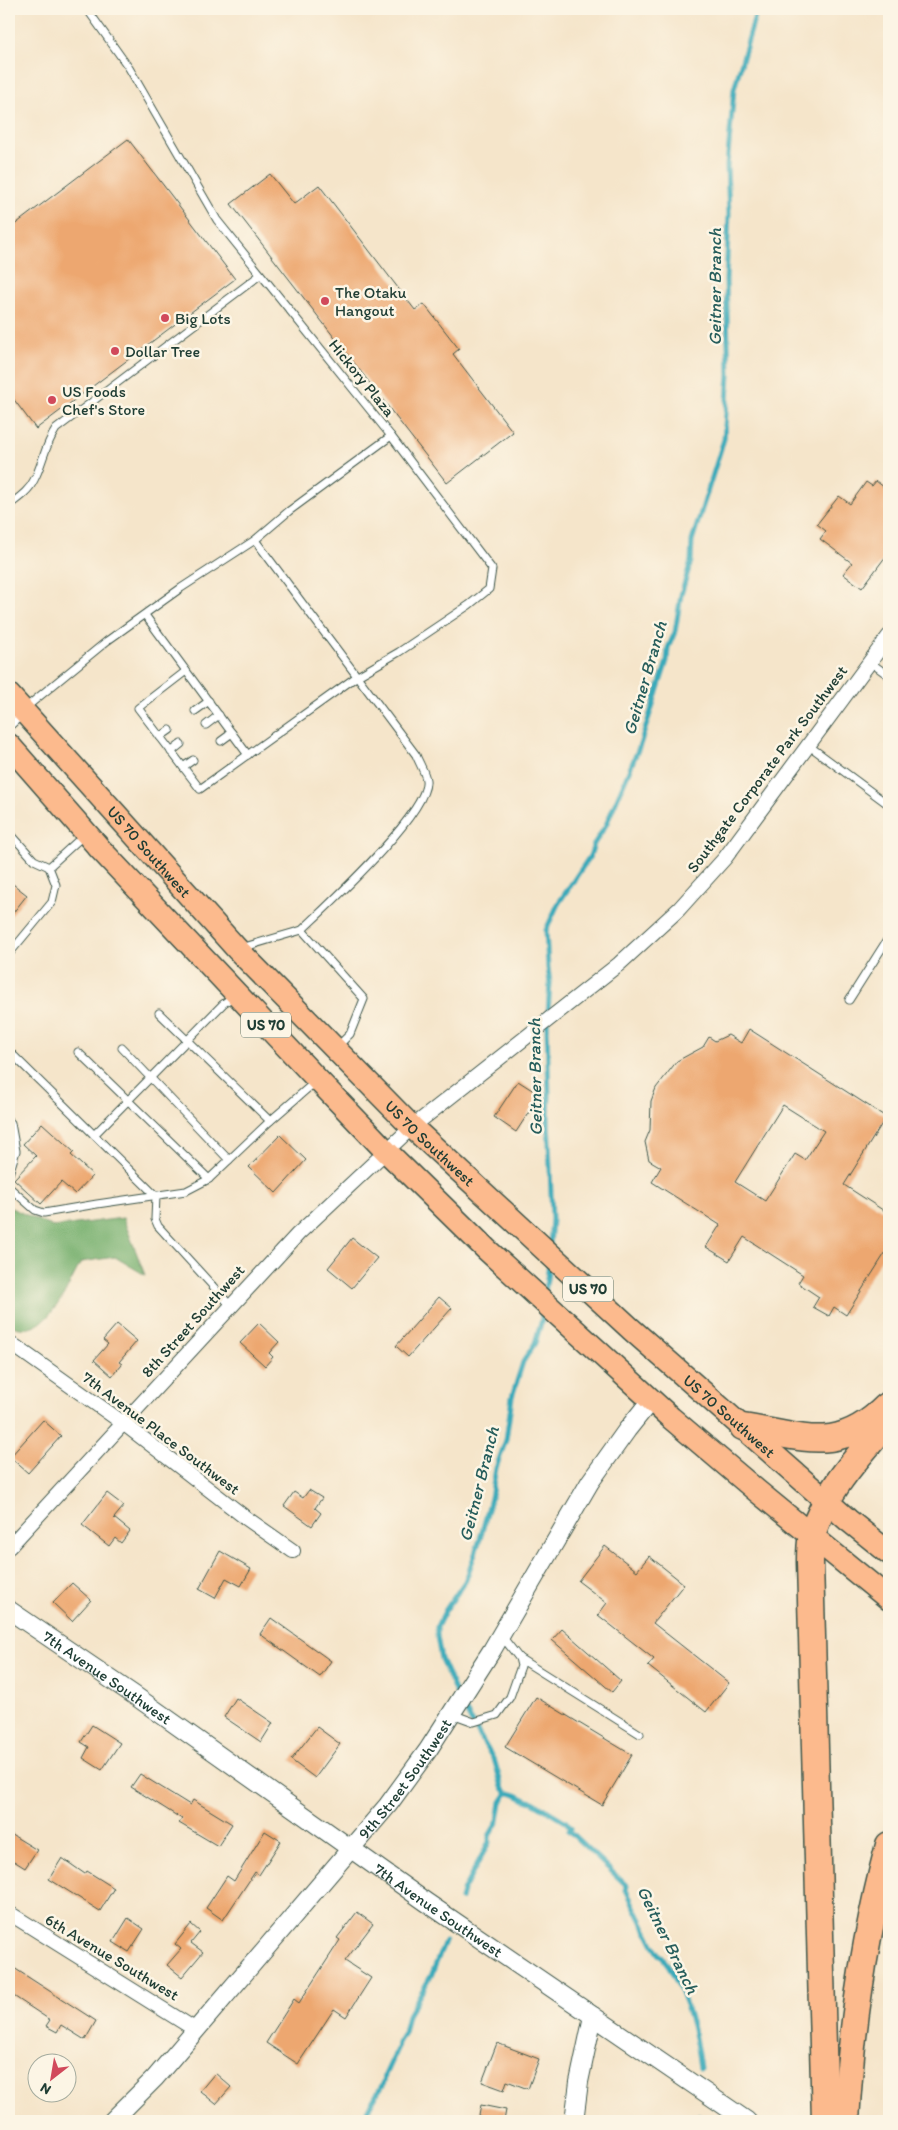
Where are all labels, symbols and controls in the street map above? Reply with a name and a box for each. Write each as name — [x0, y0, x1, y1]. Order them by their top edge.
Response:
water label: Geitner Branch — [704, 228, 726, 346]
place label: The Otaku Hangout — [335, 283, 407, 320]
marker: The Otaku Hangout — [319, 295, 331, 307]
place label: Big Lots — [175, 309, 231, 328]
marker: Big Lots — [159, 312, 171, 324]
street label: Hickory Plaza — [325, 335, 399, 421]
place label: Dollar Tree — [125, 342, 200, 361]
marker: Dollar Tree — [109, 345, 121, 357]
place label: US Foods Chef's Store — [62, 382, 145, 419]
marker: US Foods Chef's Store — [46, 394, 58, 406]
water label: Geitner Branch — [618, 618, 672, 738]
street label: Southgate Corporate Park Southwest — [683, 662, 851, 876]
street label: US 70 Southwest — [103, 802, 195, 901]
road number: US 70 — [241, 1012, 291, 1038]
water label: Geitner Branch — [523, 1018, 547, 1136]
street label: US 70 Southwest — [381, 1096, 479, 1190]
street label: 8th Street Southwest — [137, 1261, 249, 1381]
road number: US 70 — [563, 1276, 613, 1302]
street label: 7th Avenue Place Southwest — [78, 1367, 244, 1499]
street label: US 70 Southwest — [679, 1370, 779, 1461]
water label: Geitner Branch — [454, 1424, 504, 1544]
street label: 7th Avenue Southwest — [39, 1626, 175, 1728]
street label: 9th Street Southwest — [354, 1715, 455, 1842]
street label: 7th Avenue Southwest — [371, 1859, 507, 1961]
water label: Geitner Branch — [632, 1882, 704, 1998]
street label: 6th Avenue Southwest — [42, 1910, 182, 2004]
north arrow — [28, 2052, 78, 2102]
text: N — [37, 2079, 54, 2098]

